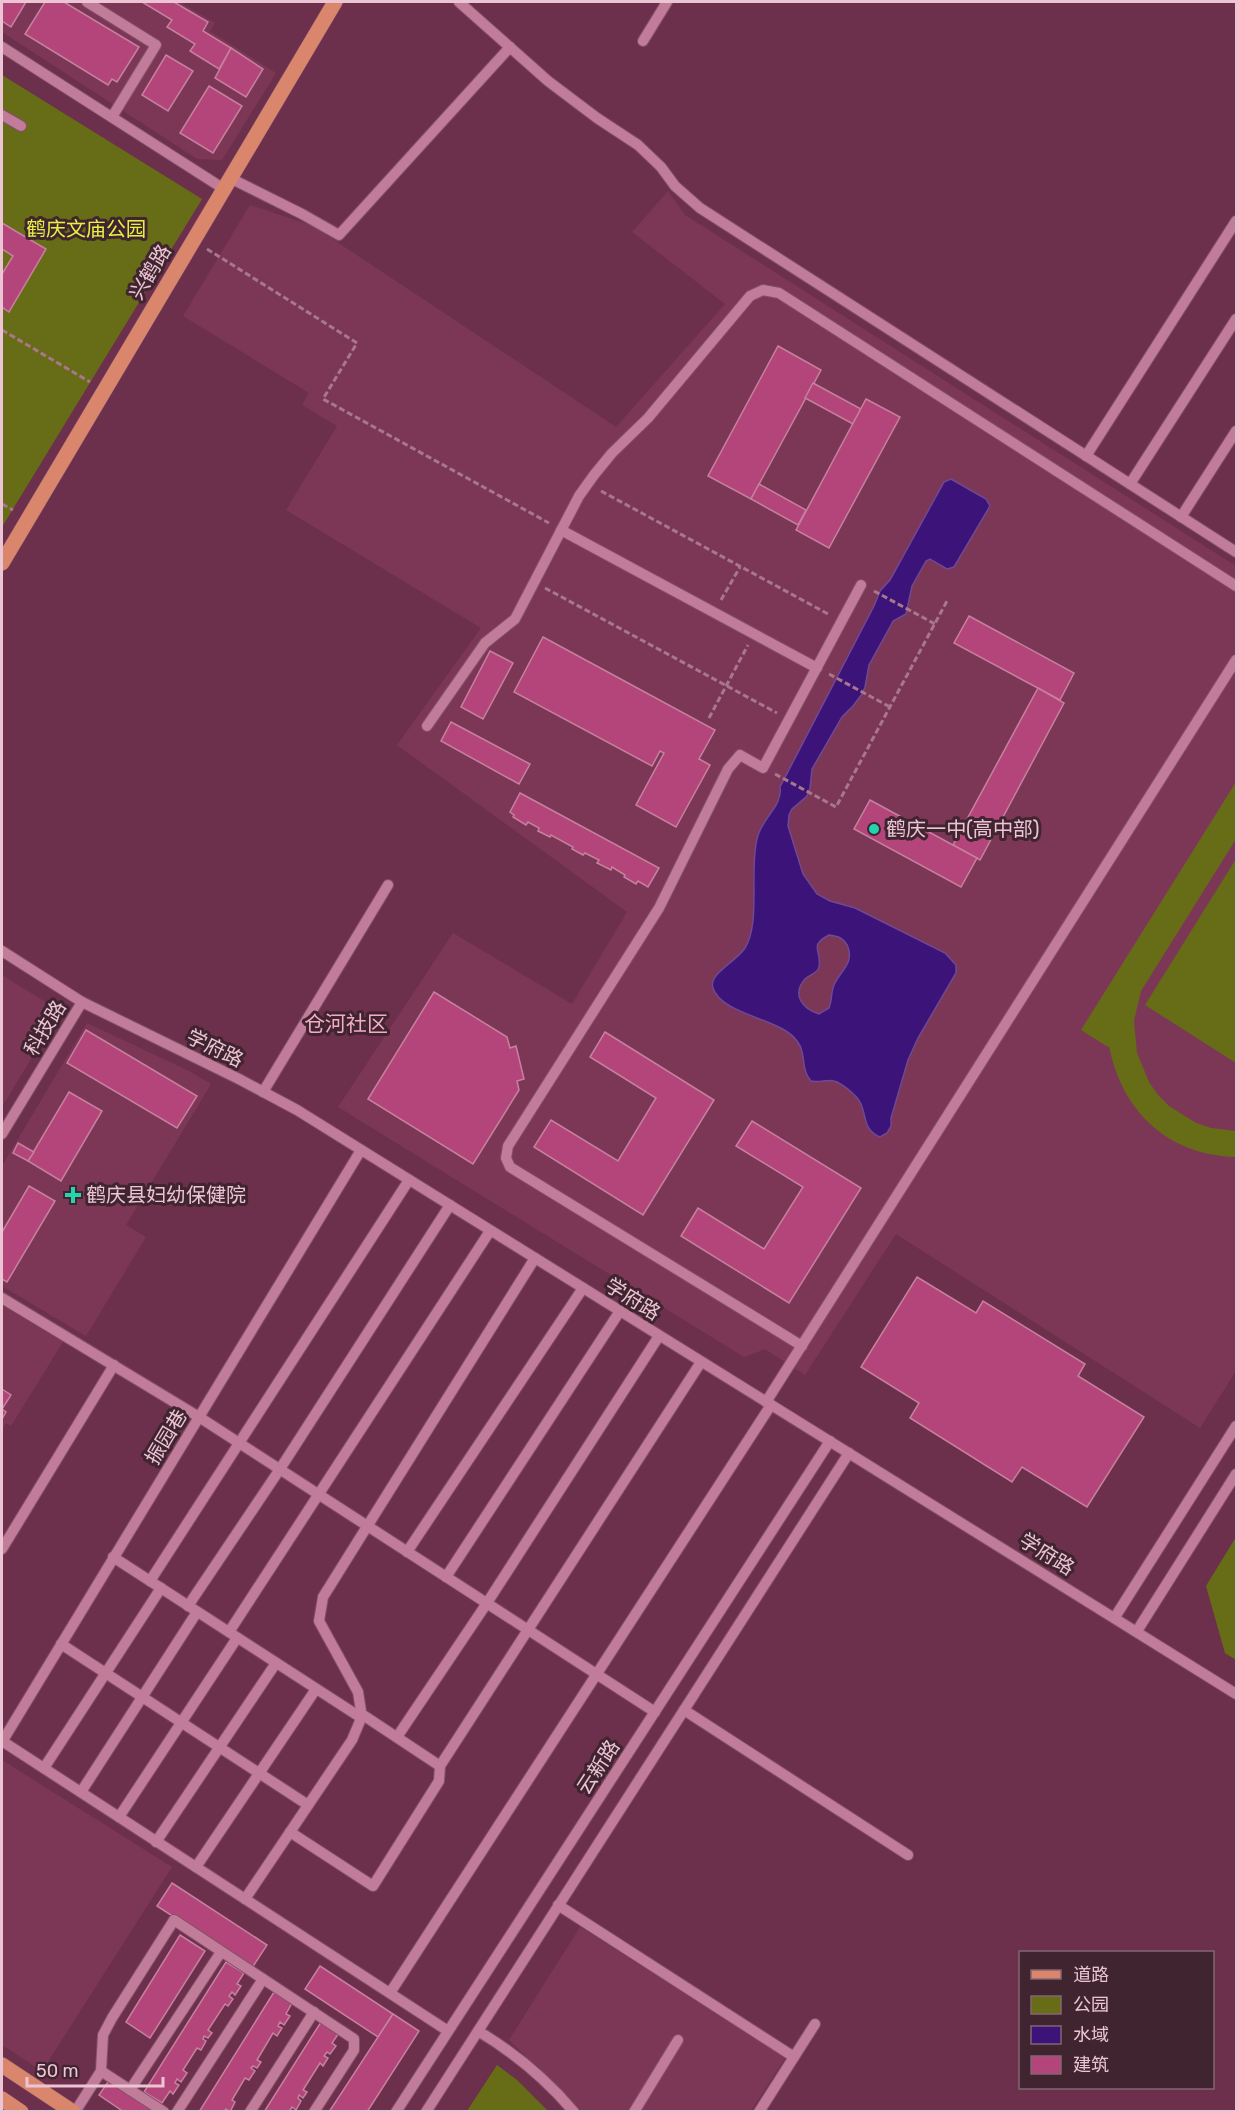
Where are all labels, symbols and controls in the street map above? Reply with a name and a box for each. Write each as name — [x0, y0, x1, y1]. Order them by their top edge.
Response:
park label: 鹤庆文庙公园 — [26, 217, 146, 241]
street label: 兴鹤路 — [124, 240, 176, 304]
place label: 鹤庆一中(高中部) — [886, 817, 1040, 841]
marker: 鹤庆一中(高中部) — [867, 822, 881, 836]
street label: 科技路 — [19, 996, 71, 1060]
district label: 仓河社区 — [304, 1011, 388, 1036]
street label: 学府路 — [183, 1024, 247, 1072]
place label: 鹤庆县妇幼保健院 — [86, 1183, 246, 1207]
marker: 鹤庆县妇幼保健院 — [64, 1186, 82, 1204]
street label: 学府路 — [601, 1273, 665, 1325]
street label: 振园巷 — [140, 1405, 192, 1469]
street label: 学府路 — [1015, 1528, 1079, 1580]
street label: 云新路 — [572, 1735, 624, 1799]
legend — [1019, 1951, 1214, 2089]
text: 道路 — [1073, 1964, 1109, 1986]
text: 公园 — [1073, 1994, 1109, 2016]
text: 水域 — [1073, 2024, 1109, 2046]
scale bar — [27, 2050, 164, 2088]
text: 建筑 — [1073, 2054, 1109, 2076]
text: 50 m — [36, 2060, 79, 2082]

